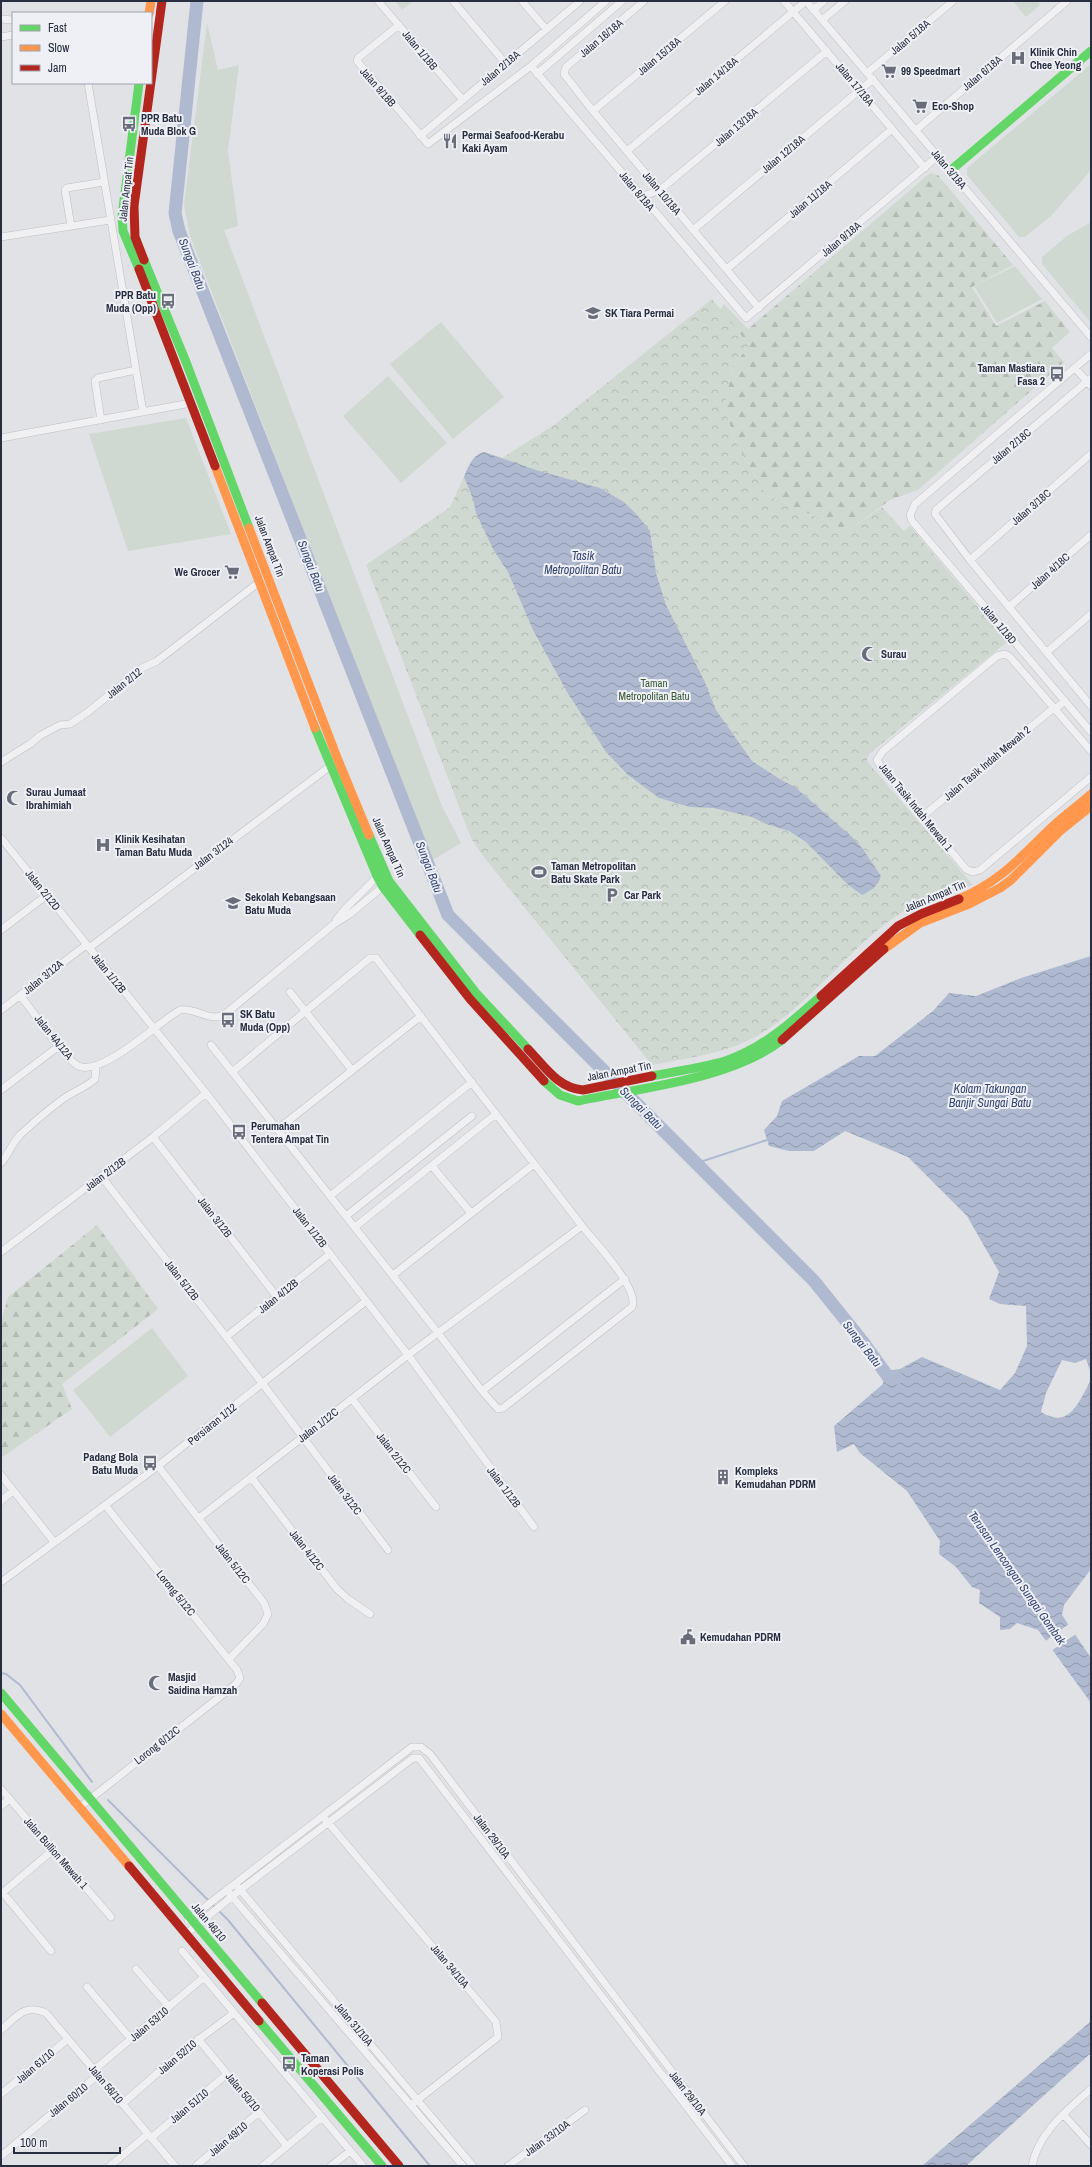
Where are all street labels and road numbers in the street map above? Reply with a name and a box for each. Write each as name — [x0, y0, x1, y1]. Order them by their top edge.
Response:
street label: Jalan 16/18A — [576, 15, 626, 60]
street label: Jalan 5/18A — [887, 16, 933, 58]
street label: Jalan 1/18B — [399, 27, 441, 73]
street label: Jalan 15/18A — [634, 33, 684, 78]
street label: Jalan 2/18A — [477, 47, 523, 89]
street label: Jalan 6/18A — [959, 52, 1005, 94]
street label: Jalan 14/18A — [691, 53, 741, 98]
street label: Jalan 17/18A — [833, 59, 878, 109]
street label: Jalan 9/18B — [357, 64, 399, 110]
street label: Jalan 13/18A — [711, 104, 761, 149]
street label: Jalan 12/18A — [758, 131, 808, 176]
street label: Jalan 3/18A — [928, 146, 970, 192]
street label: Jalan Ampat Tin — [116, 156, 136, 222]
street label: Jalan 8/18A — [616, 168, 658, 214]
street label: Jalan 10/18A — [640, 168, 685, 218]
street label: Jalan 11/18A — [786, 176, 835, 221]
street label: Jalan 9/18A — [818, 218, 864, 260]
street label: Jalan 2/18C — [988, 425, 1034, 467]
street label: Jalan 3/18C — [1008, 486, 1054, 528]
street label: Jalan Ampat Tin — [252, 513, 288, 579]
street label: Jalan 4/18C — [1027, 549, 1073, 592]
street label: Jalan 1/18D — [978, 601, 1020, 647]
street label: Jalan 2/12 — [103, 664, 145, 702]
street label: Jalan Tasik Indah Mewah 2 — [941, 723, 1033, 803]
street label: Jalan Tasik Indah Mewah 1 — [876, 760, 956, 854]
street label: Jalan Ampat Tin — [369, 815, 409, 879]
street label: Jalan 3/124 — [190, 833, 236, 873]
street label: Jalan 2/12D — [22, 867, 64, 913]
street label: Jalan Ampat Tin — [902, 877, 968, 915]
street label: Jalan 1/12B — [89, 950, 129, 996]
street label: Jalan 3/12A — [20, 956, 67, 997]
street label: Jalan 4A/12A — [32, 1012, 77, 1063]
street label: Jalan Ampat Tin — [586, 1058, 652, 1084]
street label: Jalan 2/12B — [82, 1154, 128, 1194]
street label: Jalan 3/12B — [195, 1194, 235, 1240]
street label: Jalan 1/12B — [290, 1204, 330, 1250]
street label: Jalan 5/12B — [162, 1257, 202, 1303]
street label: Jalan 4/12B — [255, 1276, 301, 1316]
street label: Persiaran 1/12 — [185, 1400, 239, 1448]
street label: Jalan 1/12C — [295, 1404, 342, 1445]
street label: Jalan 2/12C — [374, 1430, 415, 1477]
street label: Jalan 1/12B — [484, 1464, 524, 1510]
street label: Jalan 3/12C — [325, 1471, 365, 1518]
street label: Jalan 4/12C — [287, 1527, 328, 1574]
street label: Jalan 5/12C — [213, 1540, 254, 1587]
street label: Lorong 5/12C — [153, 1567, 199, 1619]
street label: Lorong 6/12C — [131, 1722, 183, 1767]
street label: Jalan 29/10A — [471, 1811, 514, 1862]
street label: Jalan Bullion Mewah 1 — [21, 1814, 91, 1892]
street label: Jalan 46/10 — [189, 1900, 229, 1944]
street label: Jalan 34/10A — [428, 1941, 473, 1991]
street label: Jalan 31/10A — [332, 1999, 377, 2049]
street label: Jalan 53/10 — [127, 2004, 171, 2044]
street label: Jalan 52/10 — [155, 2037, 199, 2077]
street label: Jalan 61/10 — [13, 2046, 57, 2086]
street label: Jalan 56/10 — [86, 2062, 126, 2106]
street label: Jalan 29/10A — [666, 2068, 710, 2119]
street label: Jalan 50/10 — [223, 2070, 263, 2114]
street label: Jalan 60/10 — [45, 2080, 91, 2120]
street label: Jalan 51/10 — [167, 2086, 211, 2126]
street label: Jalan 33/10A — [522, 2116, 573, 2159]
street label: Jalan 49/10 — [206, 2119, 250, 2159]

